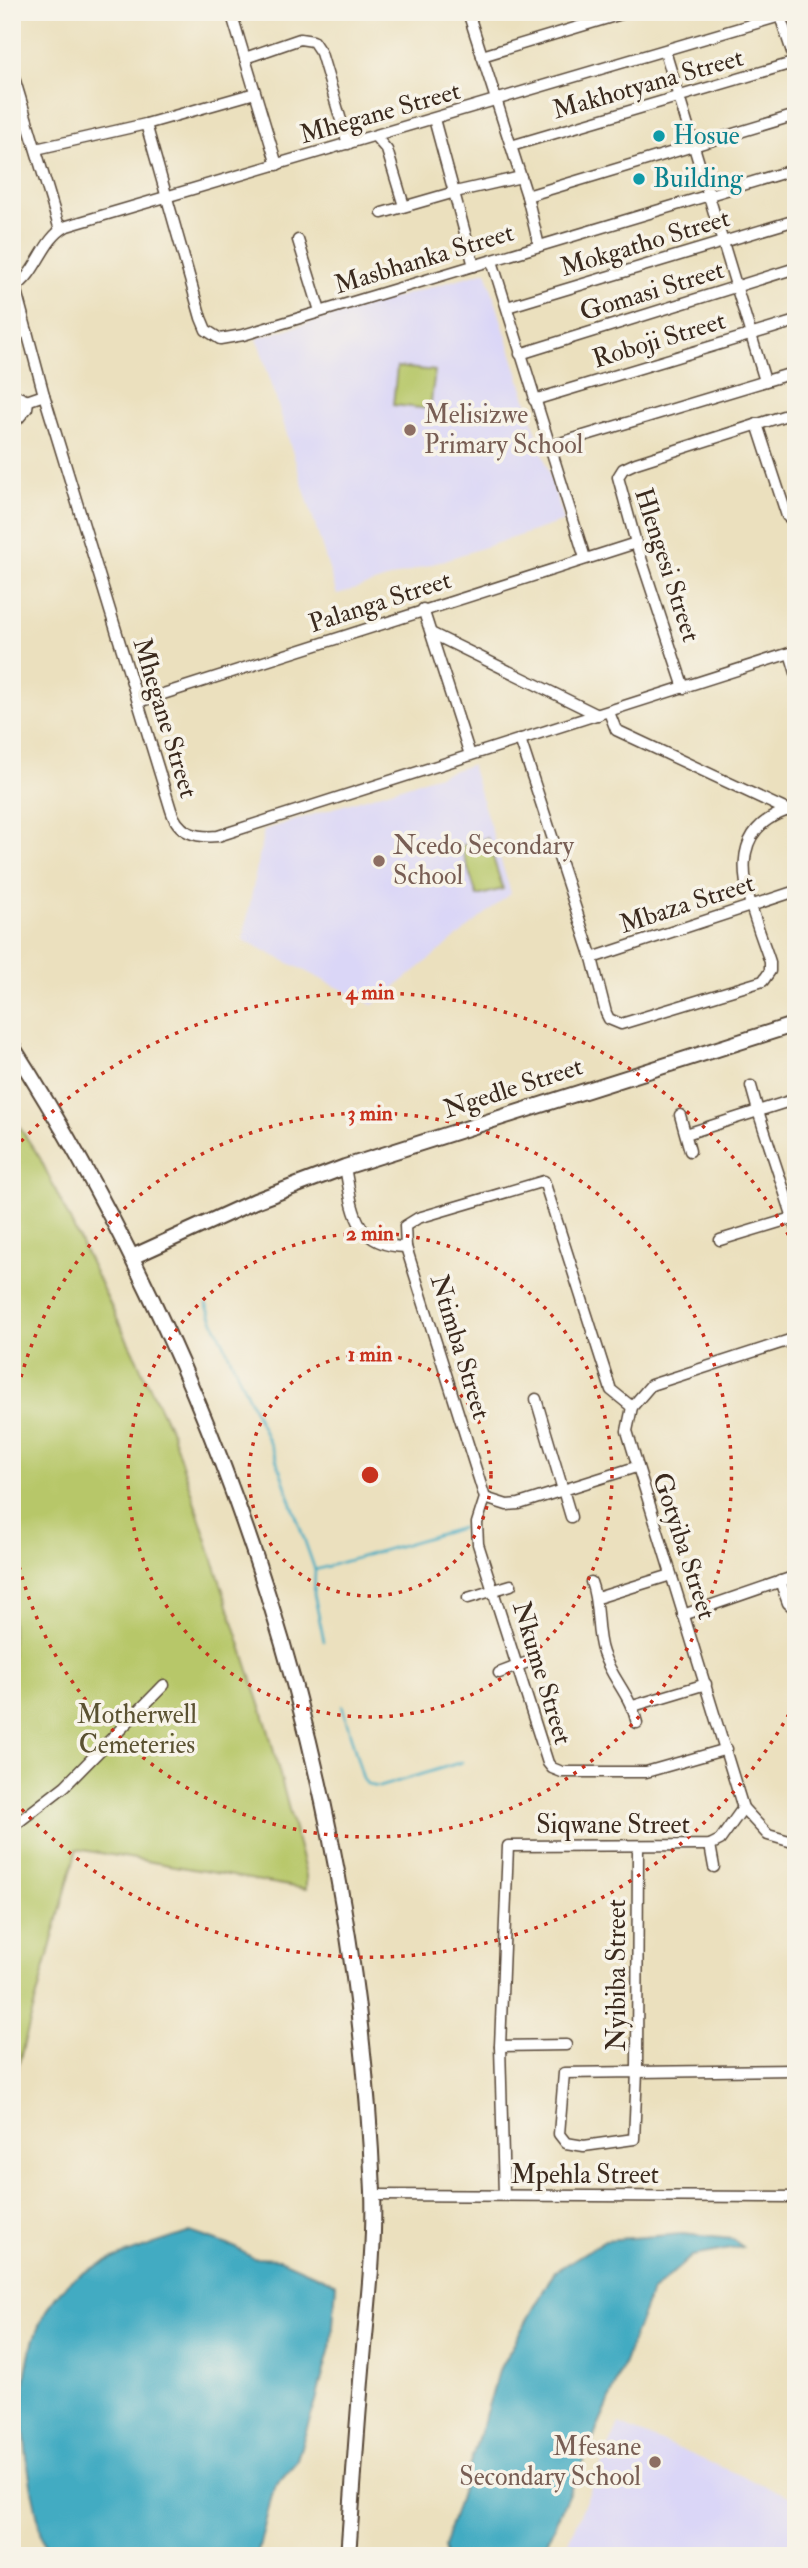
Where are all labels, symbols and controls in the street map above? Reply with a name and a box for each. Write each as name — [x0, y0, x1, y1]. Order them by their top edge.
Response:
street label: Makhotyana Street — [549, 41, 747, 127]
street label: Mhegane Street — [296, 75, 464, 151]
place label: Hosue — [673, 120, 740, 152]
marker: Hosue — [651, 128, 667, 144]
place label: Building — [653, 163, 744, 195]
marker: Building — [631, 171, 647, 187]
street label: Mokgatho Street — [556, 202, 734, 284]
street label: Masbhanka Street — [330, 217, 518, 301]
street label: Gomasi Street — [576, 254, 728, 328]
street label: Roboji Street — [589, 305, 729, 375]
place label: Melisizwe Primary School — [424, 399, 584, 461]
marker: Melisizwe Primary School — [402, 422, 418, 438]
street label: Hlengesi Street — [627, 484, 707, 646]
street label: Palanga Street — [305, 564, 455, 640]
street label: Mhegane Street — [125, 634, 205, 802]
place label: Ncedo Secondary School — [393, 830, 575, 892]
marker: Ncedo Secondary School — [371, 853, 387, 869]
street label: Mbaza Street — [615, 867, 759, 941]
text: 4 min — [345, 979, 394, 1006]
street label: Ngedle Street — [439, 1050, 587, 1126]
text: 3 min — [347, 1100, 393, 1127]
text: 2 min — [346, 1220, 394, 1247]
street label: Ntimba Street — [423, 1271, 497, 1423]
text: 1 min — [348, 1341, 392, 1368]
centre of rings — [358, 1463, 382, 1487]
street label: Gotyiba Street — [645, 1468, 723, 1624]
street label: Nkume Street — [505, 1598, 579, 1748]
park label: Motherwell Cemeteries — [77, 1699, 197, 1761]
street label: Siqwane Street — [536, 1809, 690, 1841]
street label: Nyibiba Street — [601, 1899, 633, 2051]
street label: Mpehla Street — [511, 2159, 659, 2192]
place label: Mfesane Secondary School — [459, 2431, 641, 2493]
marker: Mfesane Secondary School — [647, 2454, 663, 2470]

